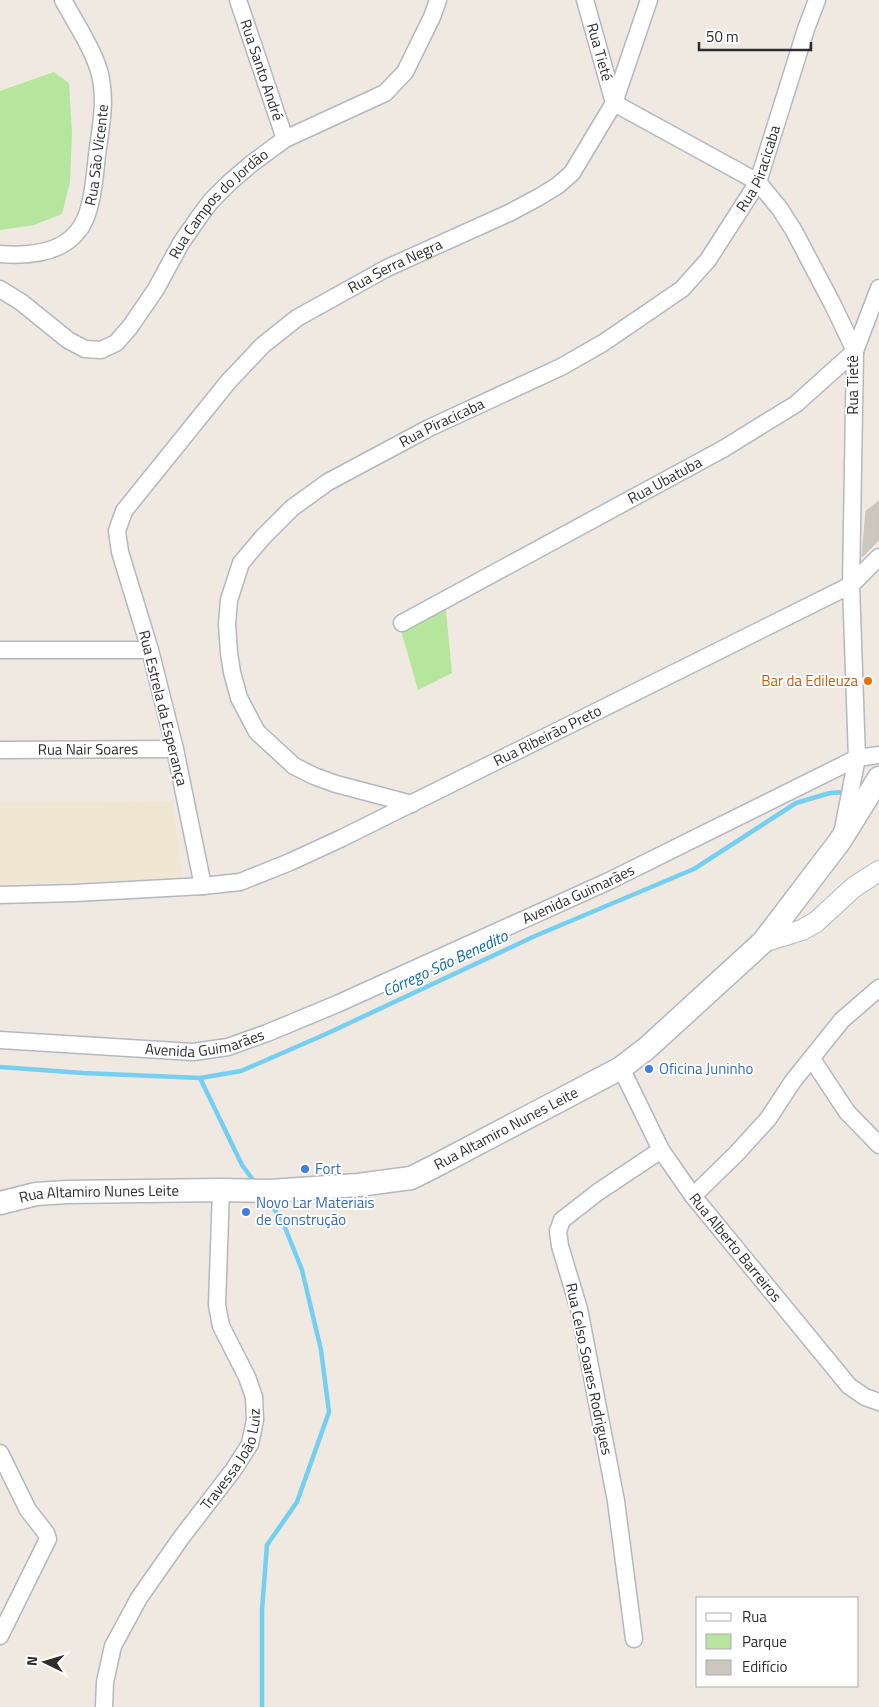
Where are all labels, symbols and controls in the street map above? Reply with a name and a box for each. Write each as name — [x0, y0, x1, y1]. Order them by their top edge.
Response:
street label: Rua Santo André — [234, 16, 290, 124]
street label: Rua Tieté — [581, 20, 619, 84]
scale bar — [699, 20, 812, 52]
text: 50 m — [706, 25, 739, 48]
street label: Rua São Vicente — [78, 104, 114, 208]
street label: Rua Piracicaba — [730, 122, 786, 216]
street label: Rua Campos do Jordão — [162, 143, 273, 263]
street label: Rua Serra Negra — [343, 232, 446, 299]
street label: Rua Tietê — [841, 355, 864, 415]
street label: Rua Piracicaba — [395, 392, 488, 453]
street label: Rua Ubatuba — [623, 450, 706, 510]
street label: Rua Estrela da Esperança — [133, 628, 194, 789]
place label: Bar da Edileuza — [761, 669, 858, 692]
marker: Bar da Edileuza — [862, 675, 874, 687]
street label: Rua Ribeirão Preto — [489, 699, 605, 772]
street label: Rua Nair Soares — [38, 737, 138, 761]
street label: Avenida Guimarães — [518, 858, 638, 930]
water label: Córrego São Benedito — [378, 923, 513, 1003]
street label: Avenida Guimarães — [144, 1023, 267, 1063]
place label: Oficina Juninho — [659, 1057, 754, 1080]
marker: Oficina Juninho — [643, 1063, 655, 1075]
street label: Rua Altamiro Nunes Leite — [430, 1081, 582, 1176]
place label: Fort — [315, 1157, 342, 1180]
marker: Fort — [299, 1163, 311, 1175]
street label: Rua Altamiro Nunes Leite — [16, 1179, 179, 1209]
street label: Rua Alberto Barreiros — [684, 1188, 788, 1307]
place label: Novo Lar Materiais de Construção — [256, 1191, 375, 1231]
marker: Novo Lar Materiais de Construção — [240, 1206, 252, 1218]
street label: Rua Celso Soares Rodrigues — [560, 1281, 619, 1457]
street label: Travessa João Luiz — [195, 1408, 266, 1515]
legend — [696, 1597, 859, 1687]
text: Rua — [742, 1605, 767, 1628]
text: Parque — [742, 1630, 787, 1653]
north arrow — [20, 1637, 70, 1687]
text: N — [21, 1655, 42, 1667]
text: Edifício — [742, 1655, 787, 1678]

